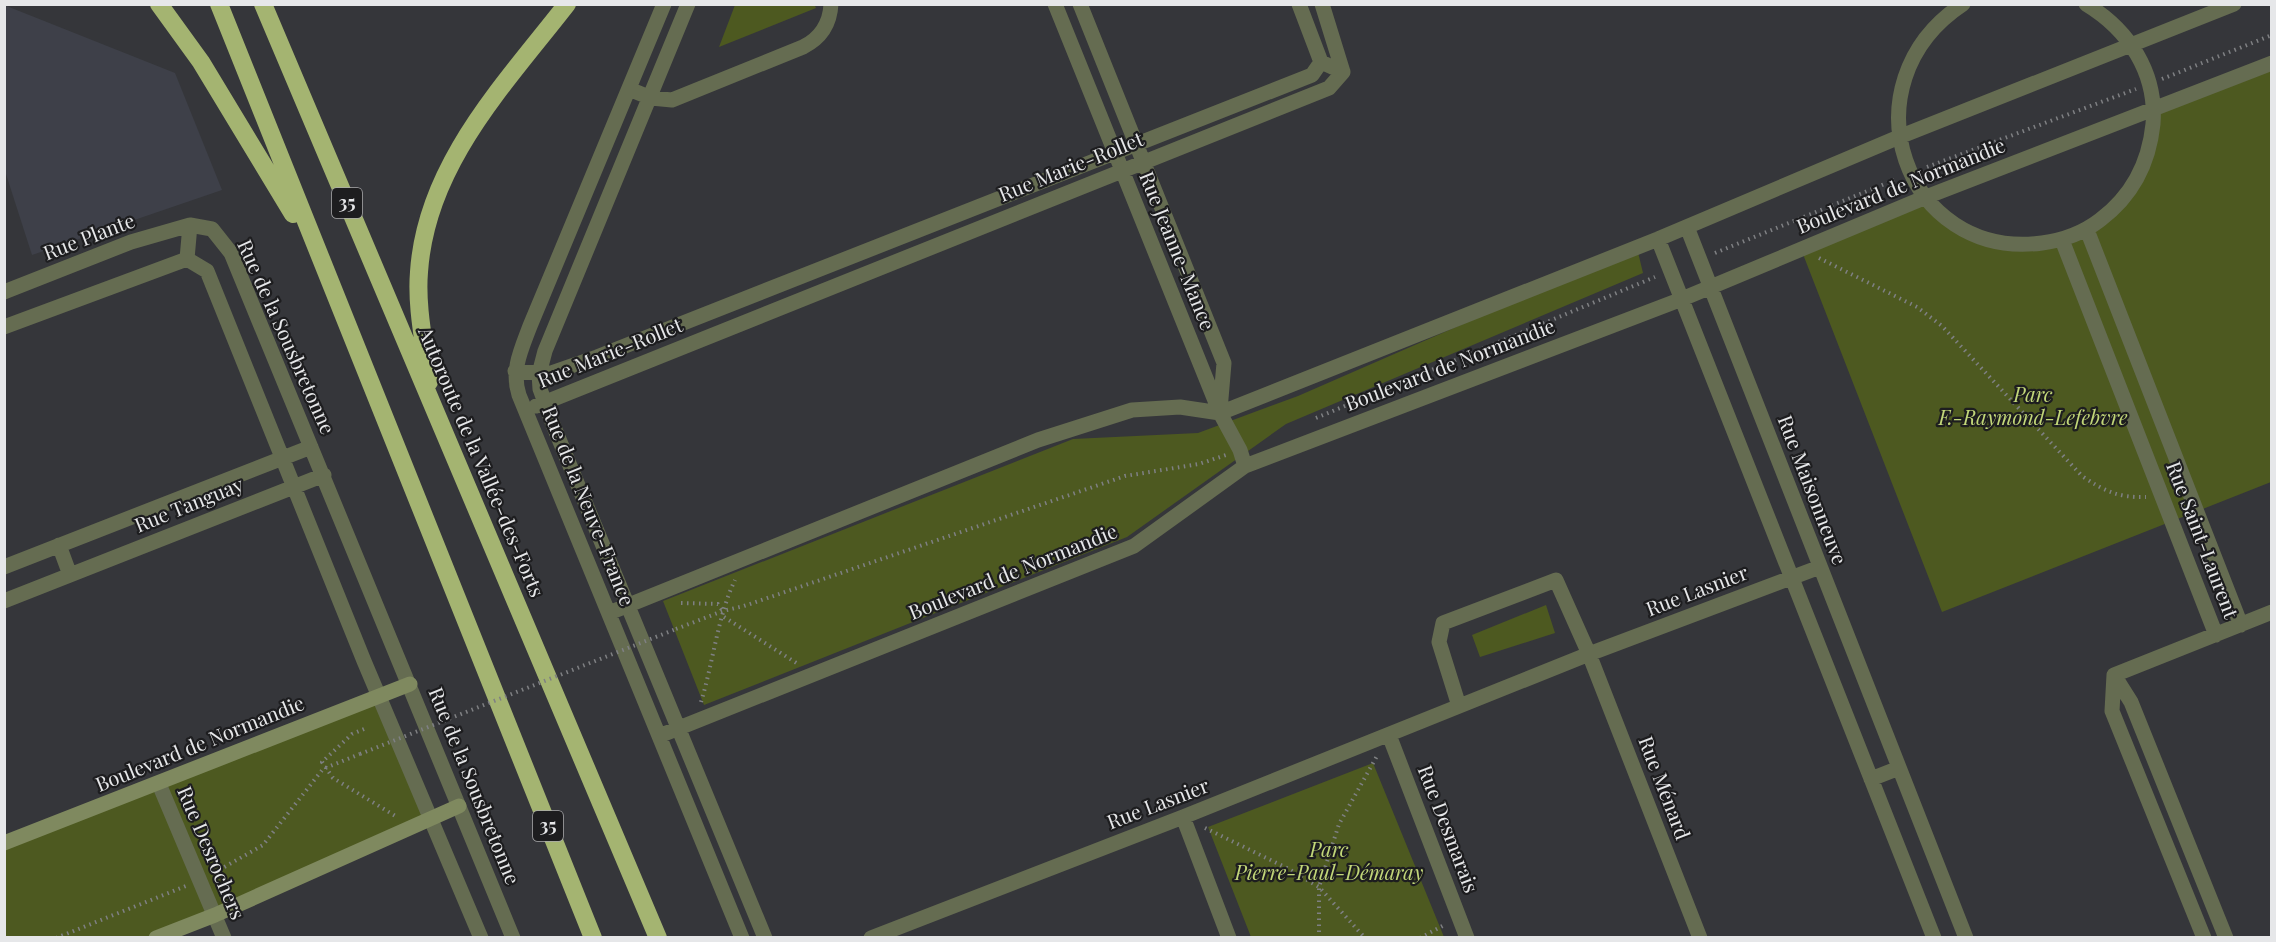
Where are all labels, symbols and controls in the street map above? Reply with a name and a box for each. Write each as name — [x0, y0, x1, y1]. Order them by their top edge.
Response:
street label: Rue Marie-Rollet — [994, 124, 1148, 207]
street label: Boulevard de Normandie — [1792, 130, 2009, 239]
street label: Rue Jeanne-Mance — [1134, 167, 1223, 334]
road number: 35 — [332, 188, 362, 218]
street label: Rue Plante — [39, 206, 138, 265]
street label: Rue de la Sousbretonne — [232, 235, 343, 438]
street label: Rue Marie-Rollet — [533, 310, 687, 393]
street label: Boulevard de Normandie — [1341, 311, 1558, 416]
street label: Autoroute de la Vallée-des-Forts — [413, 321, 552, 601]
park label: Parc F.-Raymond-Lefebvre — [1938, 380, 2128, 430]
street label: Rue de la Neuve-France — [537, 401, 642, 609]
street label: Rue Maisonneuve — [1772, 411, 1854, 568]
street label: Rue Saint-Laurent — [2161, 457, 2246, 623]
street label: Rue Tanguay — [130, 470, 247, 538]
street label: Boulevard de Normandie — [904, 516, 1121, 625]
street label: Rue Lasnier — [1642, 558, 1751, 621]
street label: Rue de la Sousbretonne — [423, 683, 527, 888]
street label: Boulevard de Normandie — [91, 688, 308, 797]
street label: Rue Ménard — [1633, 732, 1698, 843]
street label: Rue Desmarais — [1413, 761, 1486, 896]
street label: Rue Lasnier — [1103, 771, 1212, 834]
street label: Rue Desrochers — [172, 782, 253, 923]
road number: 35 — [533, 811, 563, 841]
park label: Parc Pierre-Paul-Démaray — [1234, 835, 1424, 885]

